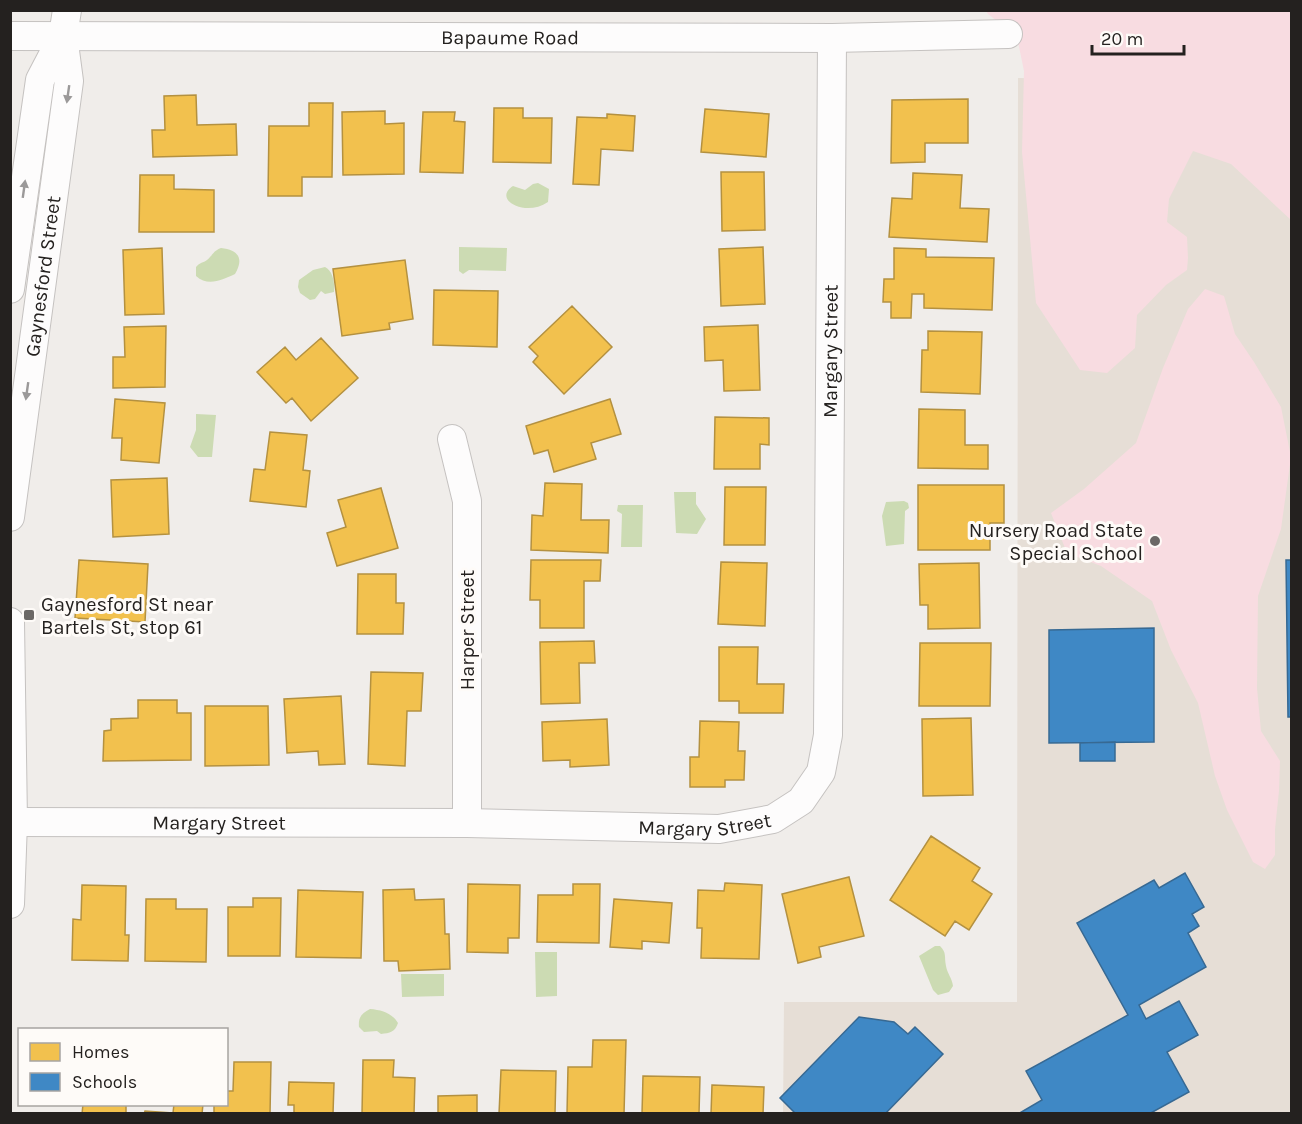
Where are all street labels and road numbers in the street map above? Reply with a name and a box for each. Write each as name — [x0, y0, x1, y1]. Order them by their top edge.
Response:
street label: Bapaume Road — [441, 26, 579, 49]
street label: Gaynesford Street — [21, 194, 65, 358]
street label: Margary Street — [819, 284, 843, 418]
street label: Harper Street — [456, 569, 479, 690]
street label: Margary Street — [638, 809, 773, 841]
street label: Margary Street — [152, 811, 286, 835]

